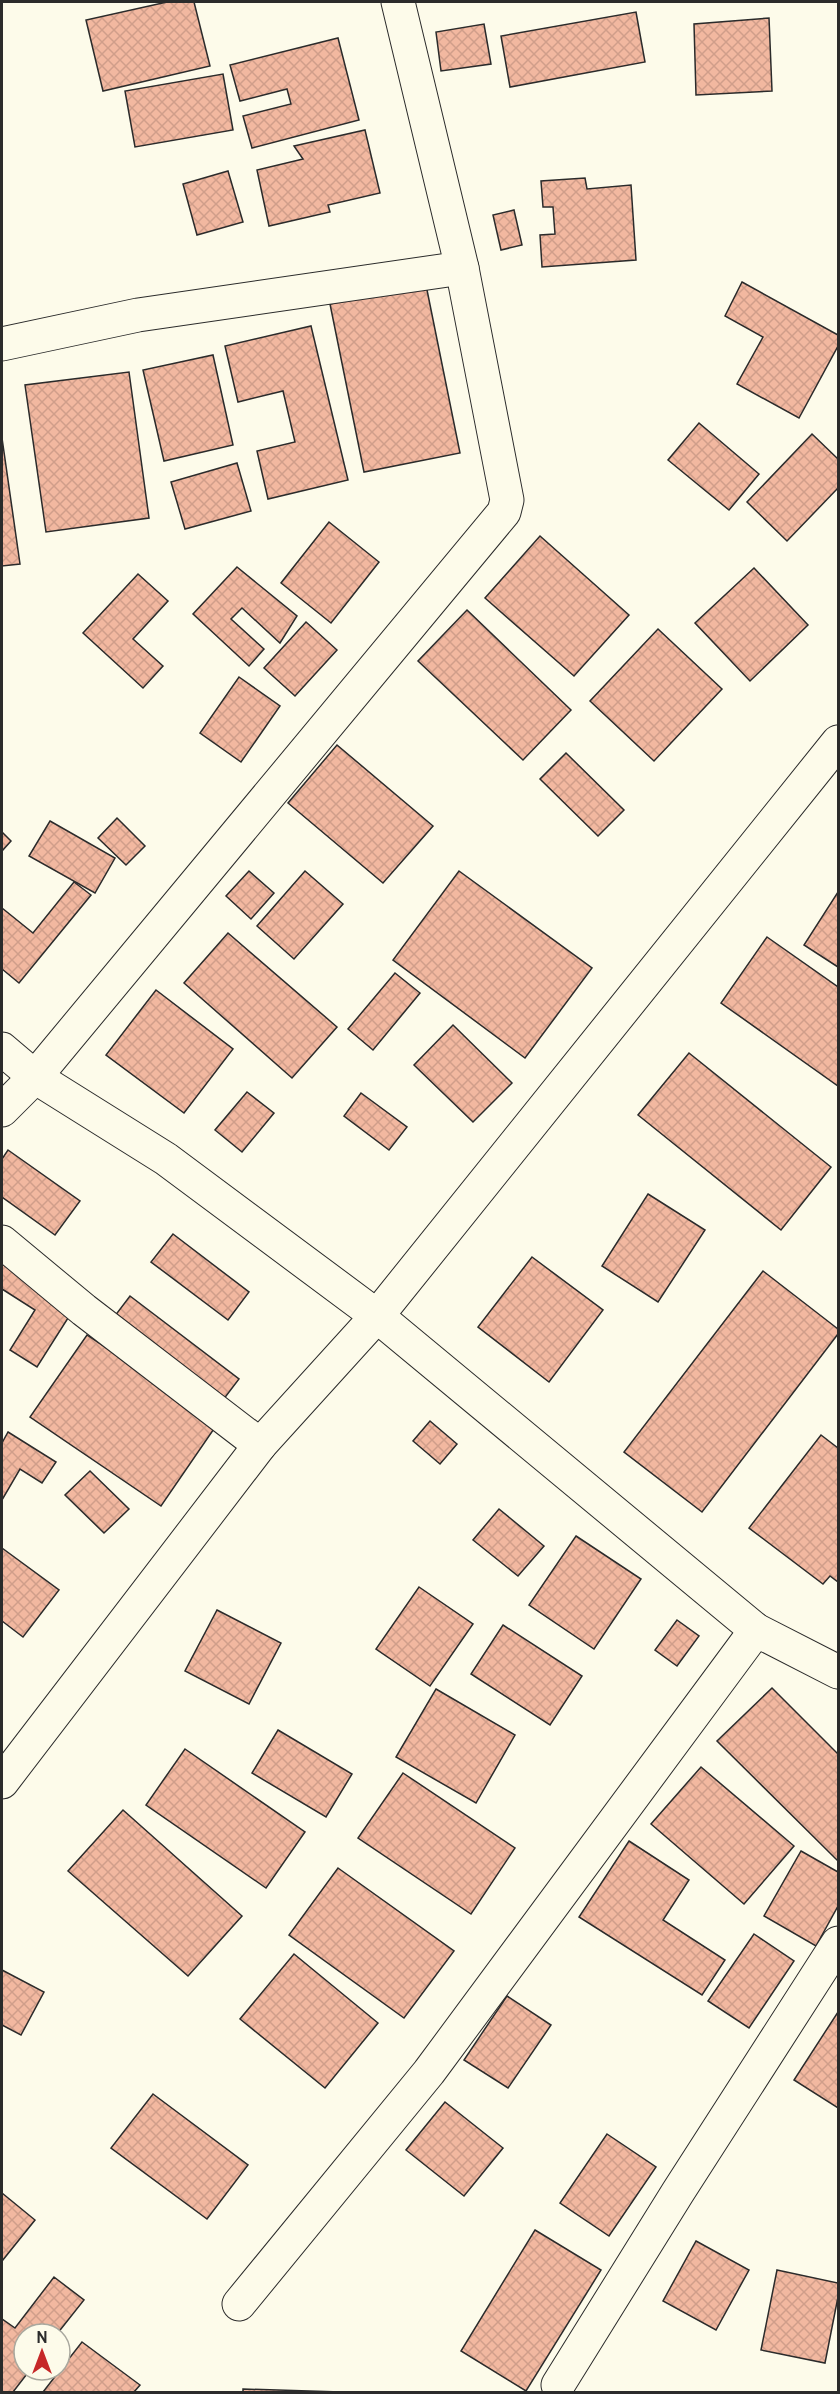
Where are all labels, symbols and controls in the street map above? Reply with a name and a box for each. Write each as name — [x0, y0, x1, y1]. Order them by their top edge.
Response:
north arrow — [12, 2322, 72, 2382]
text: N — [36, 2329, 48, 2349]

